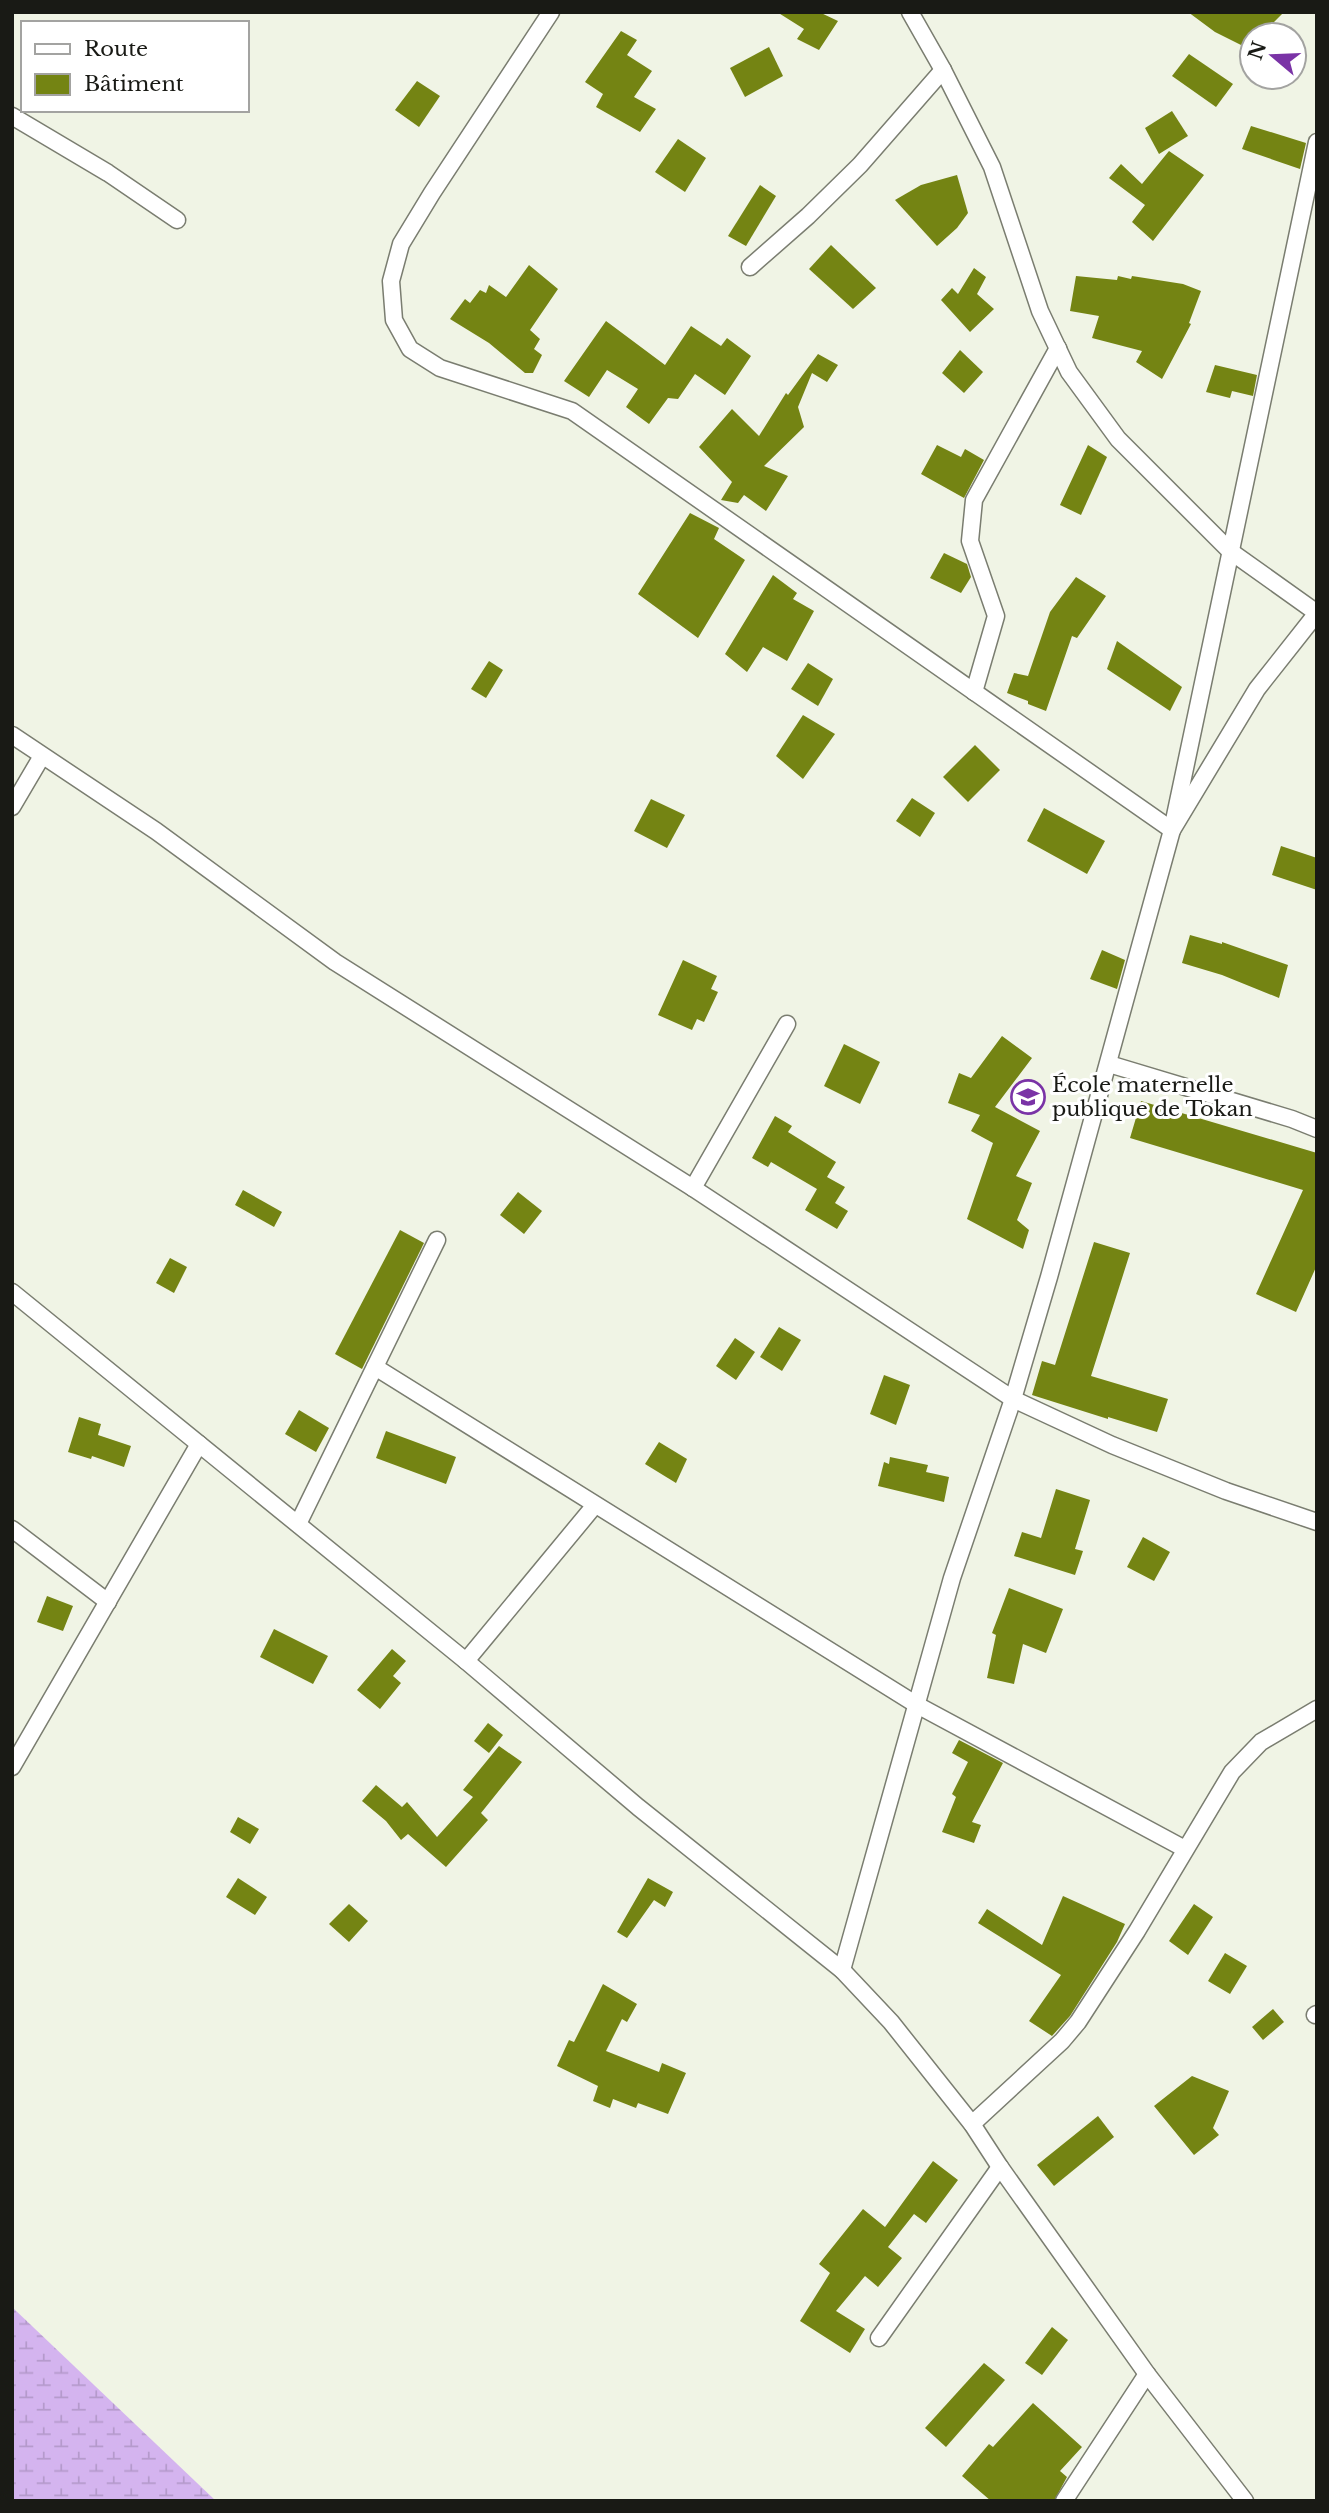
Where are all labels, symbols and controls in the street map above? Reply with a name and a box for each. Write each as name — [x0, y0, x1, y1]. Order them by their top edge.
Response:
legend — [21, 21, 248, 112]
north arrow — [1238, 21, 1308, 91]
text: Route — [84, 36, 148, 62]
text: N — [1244, 38, 1271, 63]
text: Bâtiment — [84, 71, 184, 97]
place label: École maternelle publique de Tokan — [1052, 1072, 1253, 1122]
school or university icon: École maternelle publique de Tokan — [1009, 1078, 1047, 1116]

